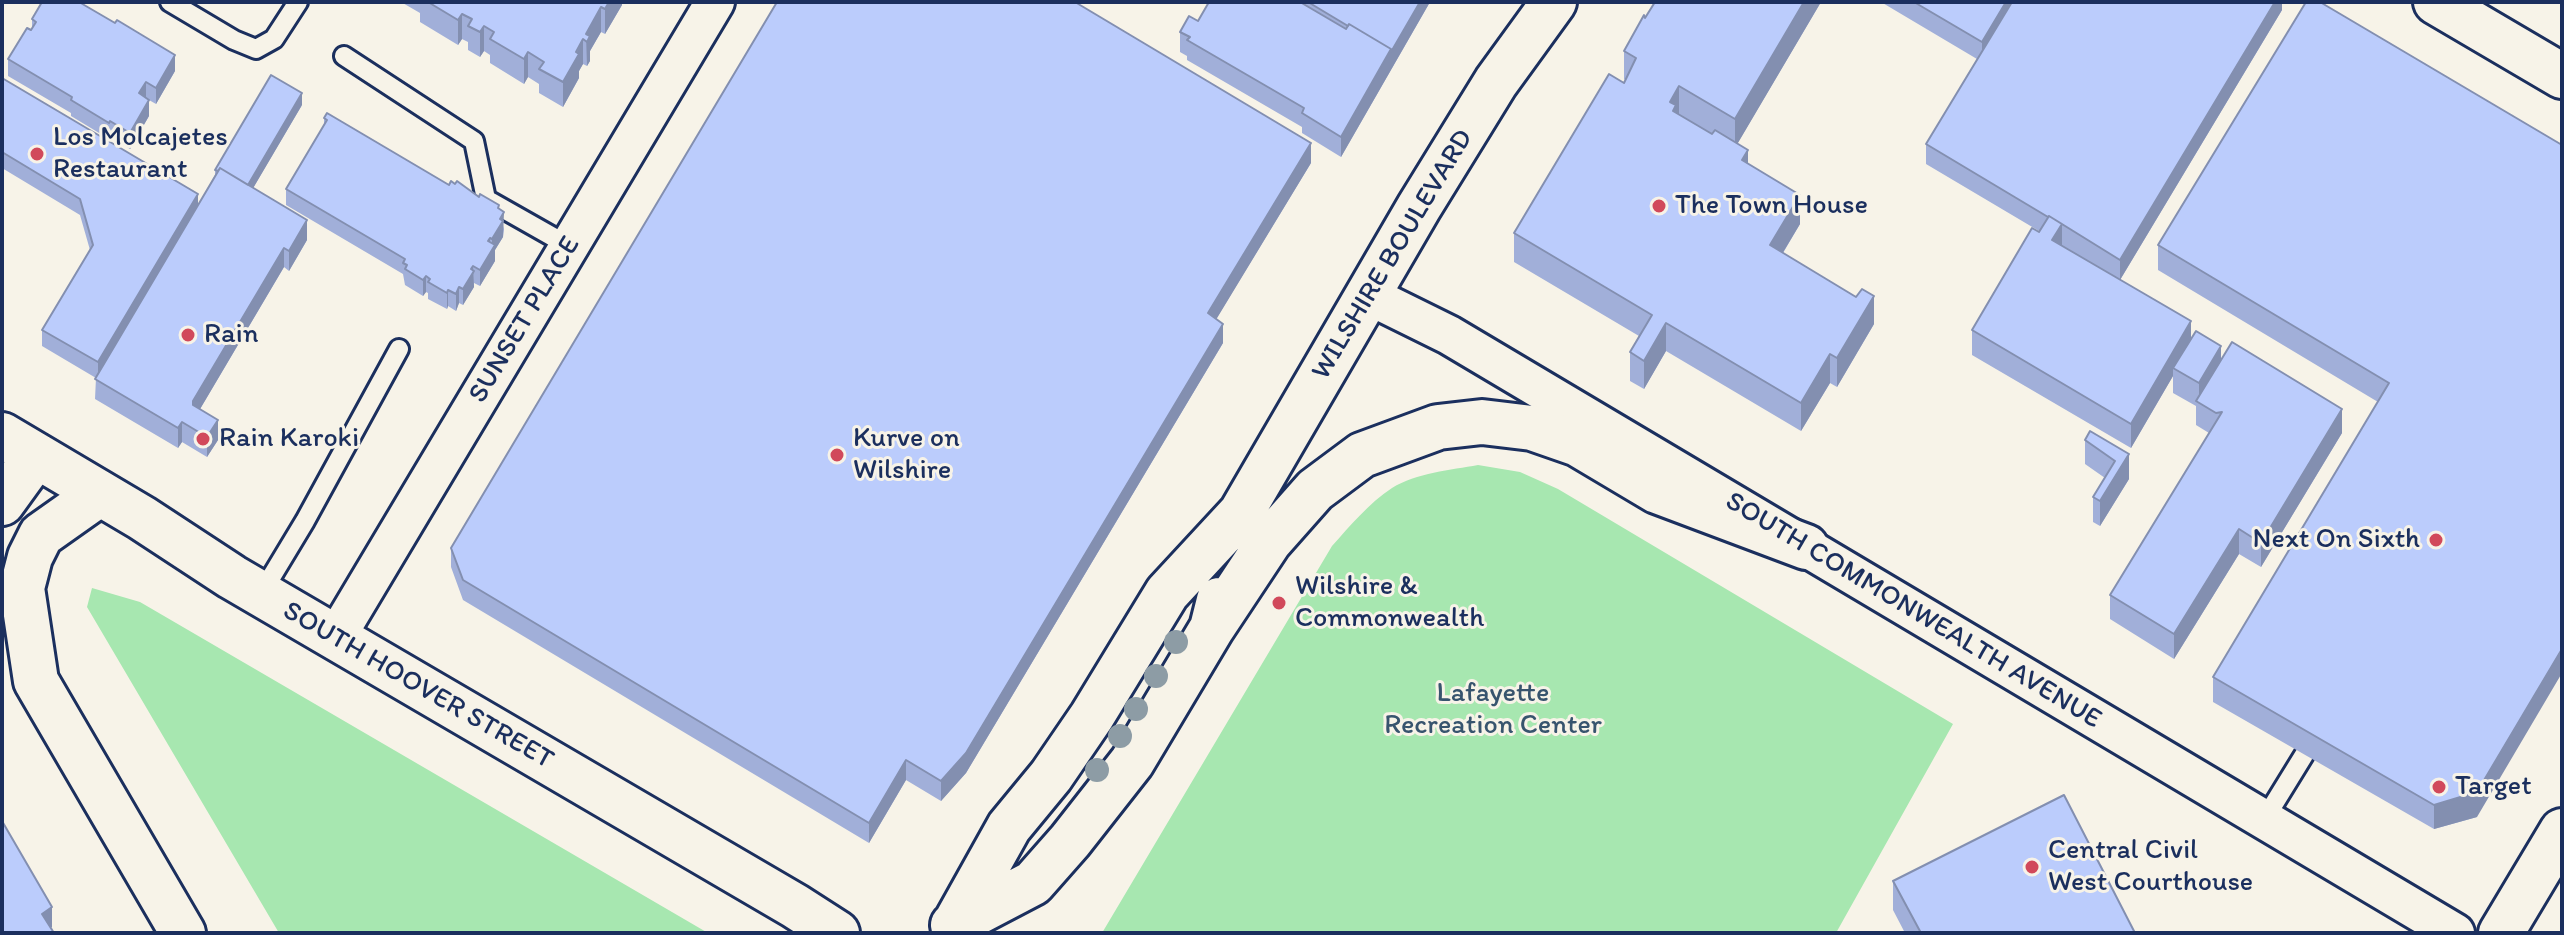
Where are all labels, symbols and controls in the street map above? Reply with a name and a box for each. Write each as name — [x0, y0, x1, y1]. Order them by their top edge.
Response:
place label: Los Molcajetes Restaurant — [53, 121, 228, 187]
street label: WILSHIRE BOULEVARD — [1305, 124, 1481, 386]
marker: Los Molcajetes Restaurant — [28, 145, 46, 163]
place label: The Town House — [1675, 189, 1868, 223]
marker: The Town House — [1650, 197, 1668, 215]
street label: SUNSET PLACE — [462, 231, 588, 409]
place label: Rain — [204, 318, 258, 352]
marker: Rain — [179, 326, 197, 344]
place label: Rain Karoki — [219, 422, 359, 456]
place label: Kurve on Wilshire — [853, 422, 960, 488]
marker: Rain Karoki — [194, 430, 212, 448]
marker: Kurve on Wilshire — [828, 446, 846, 464]
street label: SOUTH COMMONWEALTH AVENUE — [1719, 485, 2107, 737]
place label: Next On Sixth — [2253, 523, 2420, 557]
marker: Next On Sixth — [2427, 531, 2445, 549]
place label: Wilshire & Commonwealth — [1295, 570, 1484, 636]
marker: Wilshire & Commonwealth — [1270, 594, 1288, 612]
street label: SOUTH HOOVER STREET — [277, 595, 559, 777]
park label: Lafayette Recreation Center — [1384, 677, 1602, 743]
place label: Target — [2455, 770, 2532, 804]
marker: Target — [2430, 778, 2448, 796]
place label: Central Civil West Courthouse — [2048, 834, 2253, 900]
marker: Central Civil West Courthouse — [2023, 858, 2041, 876]

